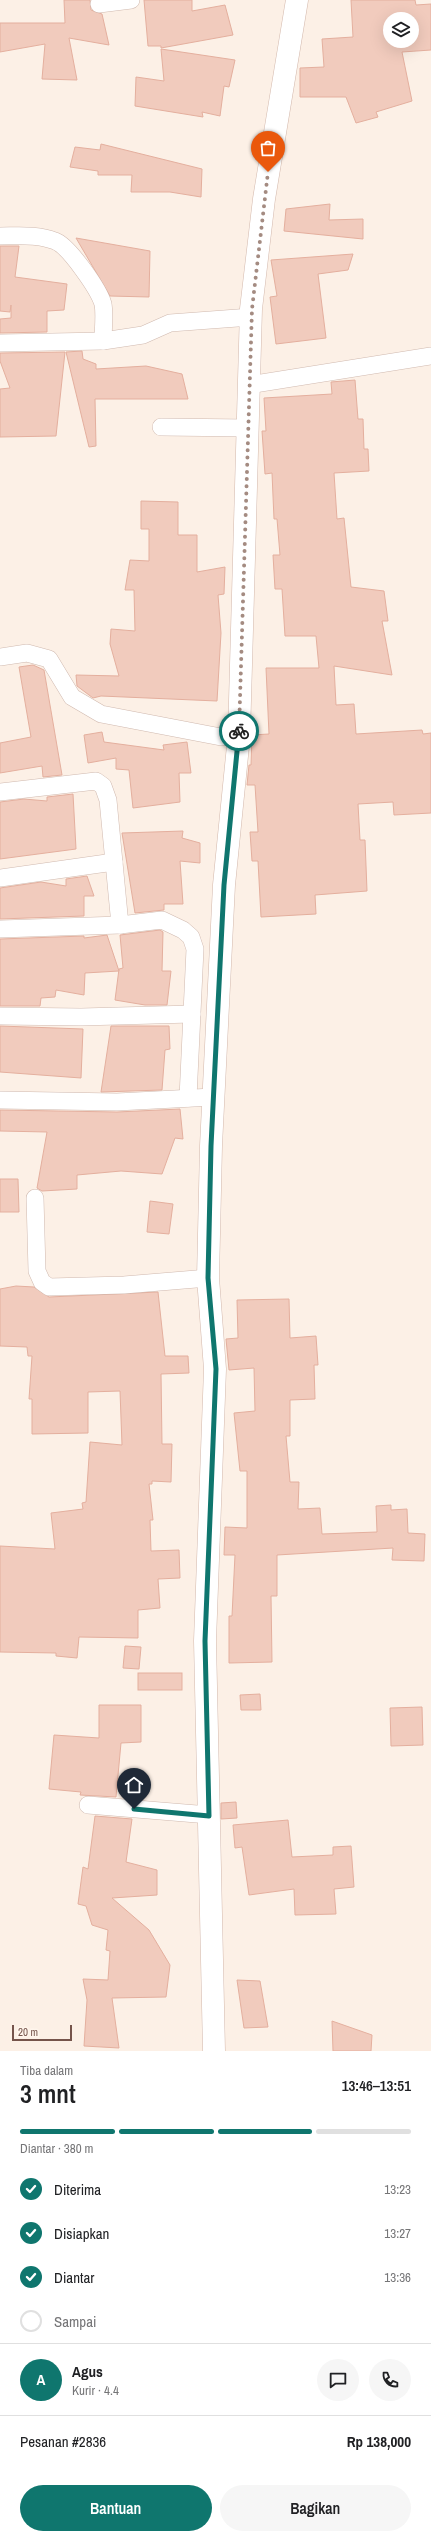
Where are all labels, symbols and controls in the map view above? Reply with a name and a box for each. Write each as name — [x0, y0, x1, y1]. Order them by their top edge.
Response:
map controls — [383, 12, 419, 48]
button: layers — [383, 12, 419, 48]
pin — [251, 131, 285, 172]
icon: bag — [257, 137, 279, 159]
courier — [219, 711, 259, 751]
icon: bike — [228, 720, 250, 742]
pin — [117, 1768, 151, 1809]
icon: home — [123, 1774, 145, 1796]
scale bar — [12, 2023, 72, 2042]
text: 20 m — [18, 2025, 38, 2039]
text: Tiba dalam — [20, 2062, 73, 2079]
text: 13:46–13:51 — [342, 2075, 411, 2096]
text: 3 mnt — [20, 2076, 76, 2111]
text: Diantar · 380 m — [20, 2140, 93, 2157]
icon: check — [20, 2178, 42, 2200]
text: Diterima — [54, 2179, 101, 2200]
text: 13:23 — [384, 2181, 411, 2198]
icon: check — [20, 2222, 42, 2244]
text: Disiapkan — [54, 2223, 109, 2244]
text: 13:27 — [384, 2225, 411, 2242]
icon: check — [20, 2266, 42, 2288]
text: Diantar — [54, 2267, 94, 2288]
text: 13:36 — [384, 2269, 411, 2286]
text: Sampai — [54, 2311, 96, 2332]
button: chat — [317, 2359, 359, 2401]
button: phone — [369, 2359, 411, 2401]
text: Agus — [72, 2361, 103, 2382]
text: A — [37, 2369, 45, 2390]
text: Kurir · 4.4 — [72, 2382, 119, 2399]
text: Pesanan #2836 — [20, 2431, 106, 2452]
text: Rp 138,000 — [347, 2431, 411, 2452]
button: Bantuan — [20, 2485, 212, 2531]
button: Bagikan — [220, 2485, 411, 2531]

